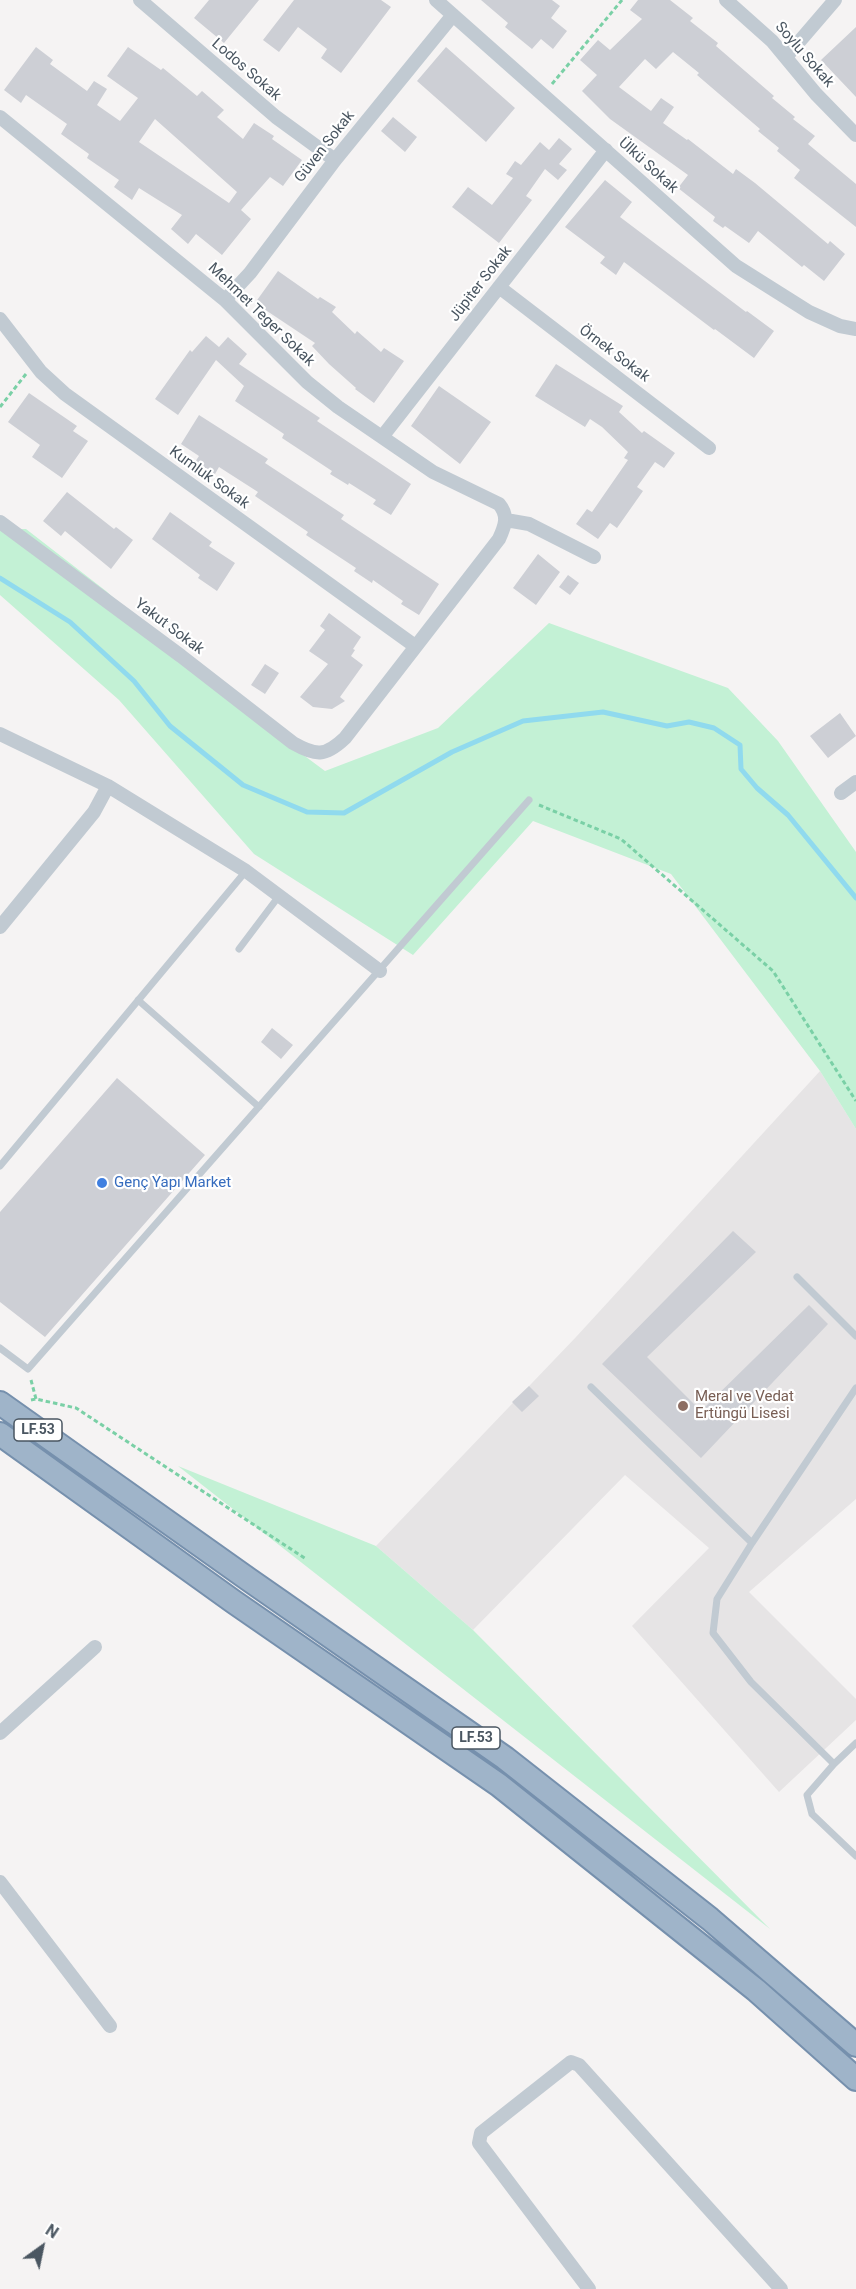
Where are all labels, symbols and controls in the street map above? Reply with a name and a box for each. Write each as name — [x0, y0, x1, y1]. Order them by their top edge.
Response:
street label: Soylu Sokak — [771, 19, 837, 91]
street label: Lodos Sokak — [208, 35, 284, 105]
street label: Güven Sokak — [291, 107, 359, 187]
street label: Ülkü Sokak — [615, 135, 681, 197]
street label: Jüpiter Sokak — [446, 243, 516, 325]
street label: Mehmet Teger Sokak — [204, 259, 318, 371]
street label: Örnek Sokak — [575, 322, 653, 386]
street label: Kumluk Sokak — [165, 443, 253, 513]
street label: Yakut Sokak — [131, 595, 207, 659]
place label: Genç Yapı Market — [114, 1174, 231, 1192]
marker: Genç Yapı Market — [95, 1176, 109, 1190]
place label: Meral ve Vedat Ertüngü Lisesi — [695, 1388, 794, 1423]
marker: Meral ve Vedat Ertüngü Lisesi — [676, 1399, 690, 1413]
road number: LF.53 — [14, 1419, 62, 1441]
road number: LF.53 — [452, 1727, 500, 1749]
north arrow — [12, 2217, 72, 2277]
text: N — [42, 2220, 62, 2243]

